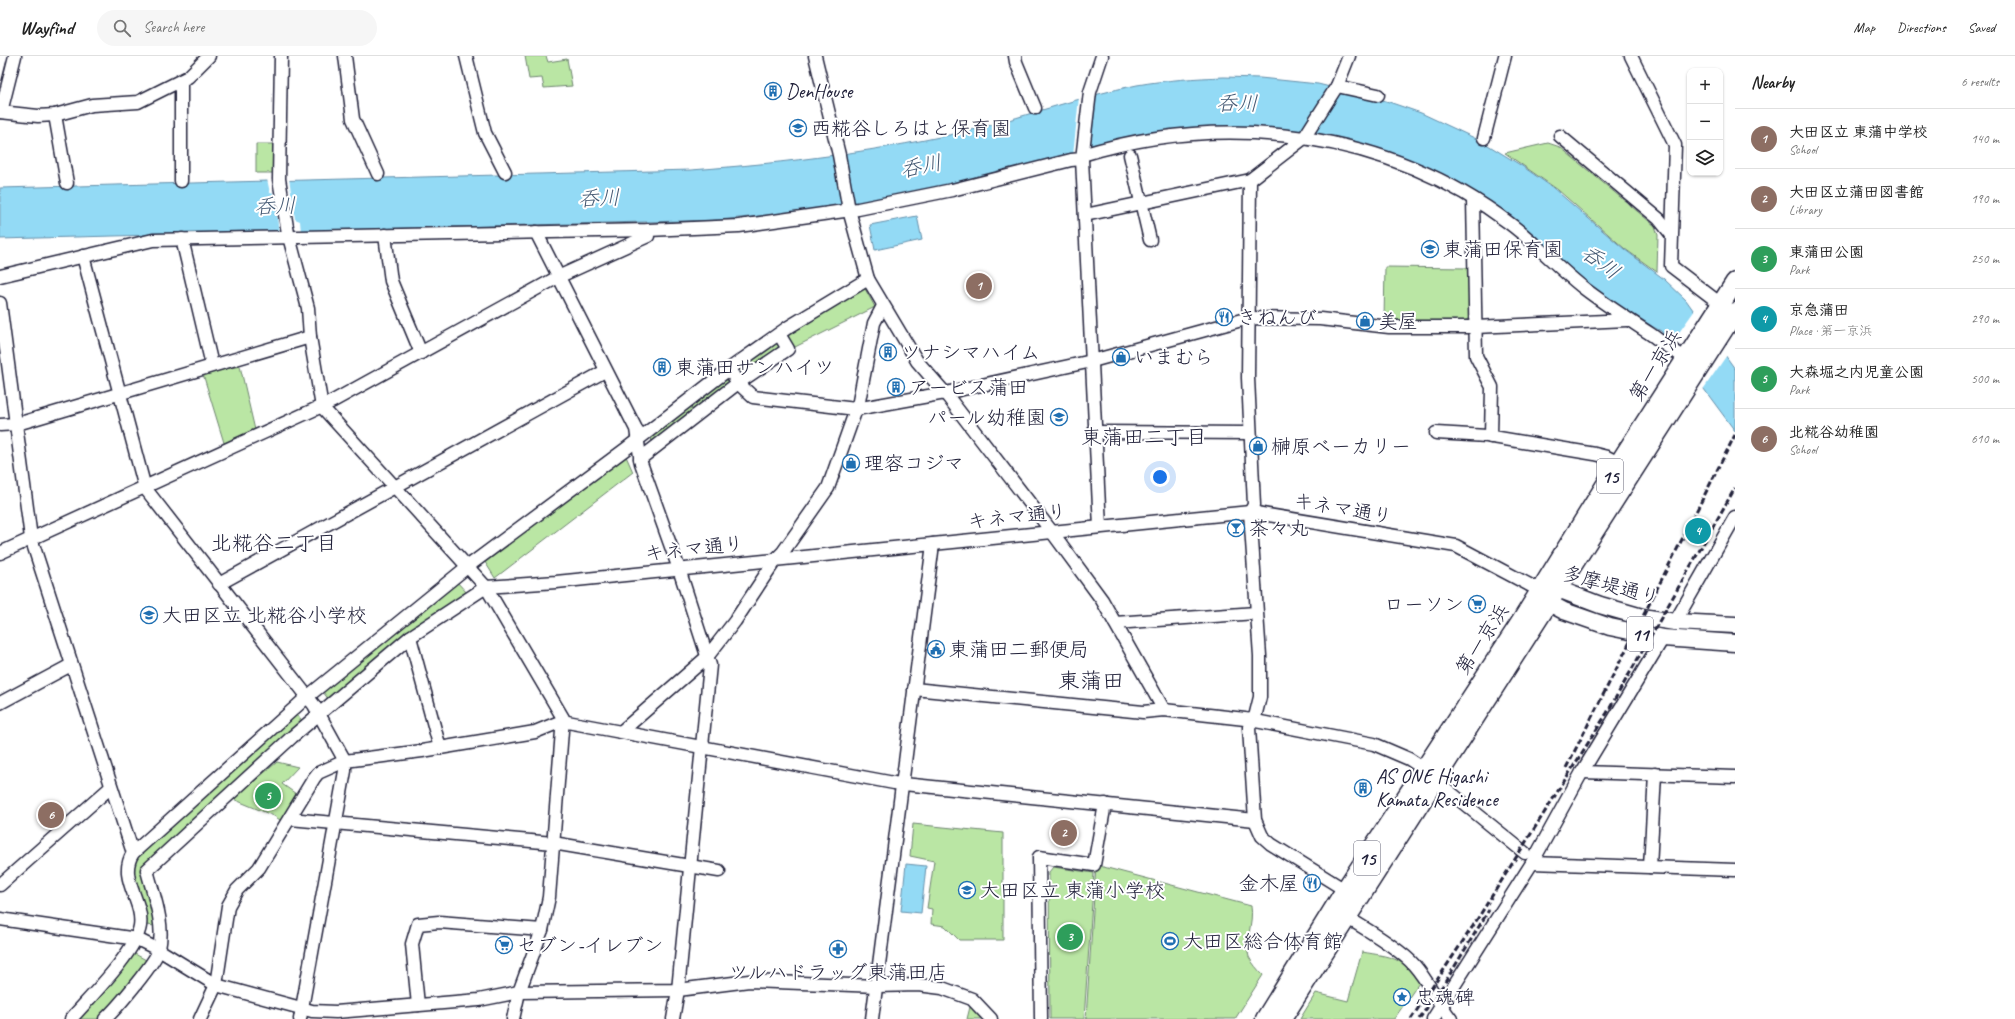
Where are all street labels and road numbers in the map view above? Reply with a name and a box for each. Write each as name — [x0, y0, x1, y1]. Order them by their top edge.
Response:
street label: 第一京浜 — [1624, 325, 1687, 406]
road number: 15 — [1597, 459, 1623, 493]
street label: キネマ通り — [1292, 487, 1394, 529]
street label: キネマ通り — [966, 499, 1068, 534]
street label: キネマ通り — [643, 531, 745, 566]
street label: 多摩堤通り — [1559, 560, 1662, 610]
street label: 第一京浜 — [1450, 599, 1515, 680]
road number: 11 — [1627, 617, 1653, 651]
road number: 15 — [1354, 841, 1380, 875]

